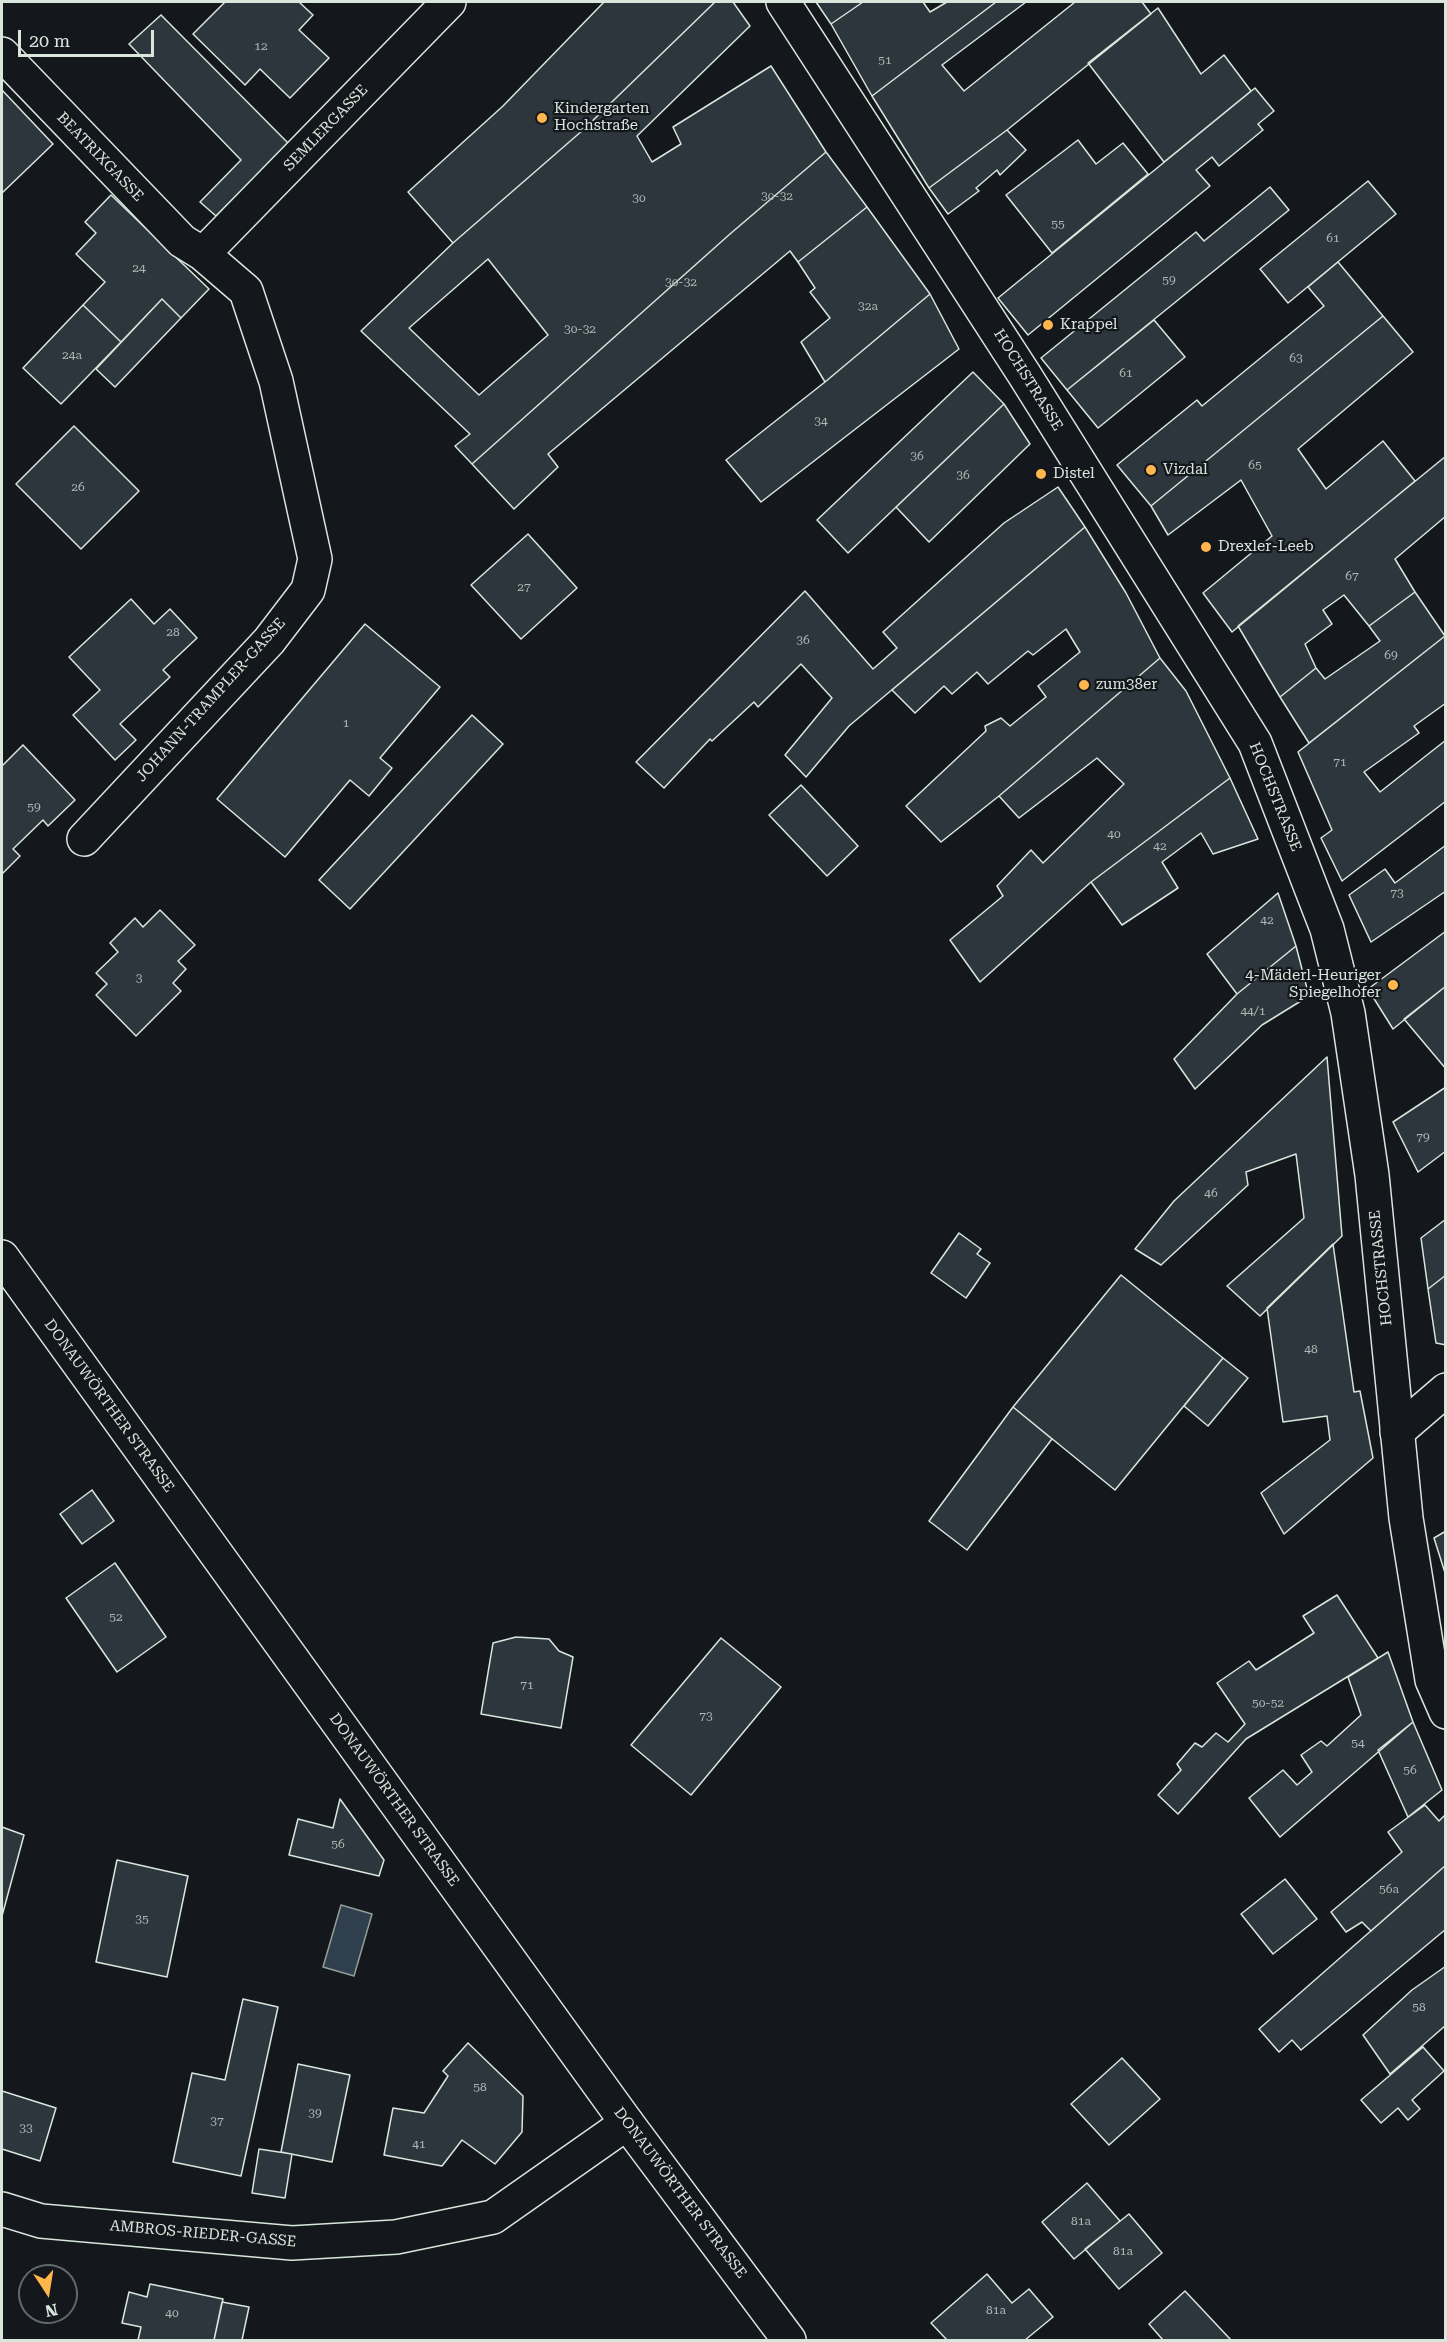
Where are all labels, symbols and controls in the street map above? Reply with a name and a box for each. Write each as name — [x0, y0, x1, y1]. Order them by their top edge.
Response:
scale bar — [21, 18, 158, 56]
text: 20 m — [29, 30, 70, 51]
house number: 12 — [254, 39, 268, 53]
house number: 51 — [878, 53, 892, 67]
street label: SEMLERGASSE — [280, 81, 372, 175]
place label: Kindergarten Hochstraße — [554, 100, 649, 135]
street label: BEATRIXGASSE — [53, 109, 147, 205]
marker: Kindergarten Hochstraße — [535, 111, 549, 125]
house number: 30-32 — [761, 189, 793, 203]
house number: 30 — [632, 191, 646, 205]
house number: 55 — [1051, 217, 1065, 231]
house number: 61 — [1326, 231, 1340, 245]
house number: 24 — [132, 261, 146, 275]
house number: 59 — [1162, 273, 1176, 287]
house number: 30-32 — [665, 275, 697, 289]
house number: 32a — [858, 299, 878, 313]
place label: Krappel — [1060, 316, 1117, 334]
marker: Krappel — [1041, 318, 1055, 332]
house number: 30-32 — [564, 322, 596, 336]
street label: HOCHSTRASSE — [990, 326, 1066, 434]
house number: 24a — [62, 348, 82, 362]
house number: 63 — [1289, 351, 1303, 365]
house number: 61 — [1119, 366, 1133, 380]
house number: 34 — [814, 414, 828, 428]
house number: 36 — [910, 449, 924, 463]
house number: 65 — [1248, 458, 1262, 472]
place label: Vizdal — [1163, 461, 1208, 479]
marker: Vizdal — [1144, 463, 1158, 477]
place label: Distel — [1053, 465, 1095, 483]
marker: Distel — [1034, 467, 1048, 481]
house number: 36 — [956, 468, 970, 482]
house number: 26 — [71, 480, 85, 494]
place label: Drexler-Leeb — [1218, 538, 1314, 556]
marker: Drexler-Leeb — [1199, 540, 1213, 554]
house number: 67 — [1345, 569, 1359, 583]
house number: 27 — [517, 580, 531, 594]
street label: JOHANN-TRAMPLER-GASSE — [133, 614, 289, 786]
house number: 28 — [166, 625, 180, 639]
house number: 36 — [796, 633, 810, 647]
house number: 69 — [1384, 648, 1398, 662]
place label: zum38er — [1096, 676, 1157, 694]
marker: zum38er — [1077, 678, 1091, 692]
house number: 1 — [343, 716, 349, 730]
street label: HOCHSTRASSE — [1245, 740, 1305, 854]
house number: 71 — [1333, 755, 1347, 769]
house number: 59 — [27, 800, 41, 814]
house number: 40 — [1107, 827, 1121, 841]
house number: 42 — [1153, 839, 1167, 853]
house number: 73 — [1390, 886, 1404, 900]
house number: 42 — [1260, 913, 1274, 927]
place label: 4-Mäderl-Heuriger Spiegelhofer — [1245, 967, 1381, 1002]
house number: 3 — [136, 971, 142, 985]
marker: 4-Mäderl-Heuriger Spiegelhofer — [1386, 978, 1400, 992]
house number: 44/1 — [1240, 1004, 1266, 1018]
house number: 79 — [1416, 1130, 1430, 1144]
house number: 46 — [1204, 1186, 1218, 1200]
street label: HOCHSTRASSE — [1366, 1209, 1396, 1327]
street label: DONAUWÖRTHER STRASSE — [40, 1316, 178, 1496]
house number: 48 — [1304, 1342, 1318, 1356]
house number: 52 — [109, 1610, 123, 1624]
house number: 71 — [520, 1678, 534, 1692]
house number: 50-52 — [1252, 1696, 1284, 1710]
house number: 73 — [699, 1709, 713, 1723]
street label: DONAUWÖRTHER STRASSE — [325, 1710, 463, 1890]
house number: 54 — [1351, 1736, 1365, 1750]
house number: 56 — [1403, 1763, 1417, 1777]
house number: 56 — [331, 1837, 345, 1851]
house number: 56a — [1379, 1882, 1399, 1896]
house number: 35 — [135, 1912, 149, 1926]
house number: 58 — [1412, 2000, 1426, 2014]
house number: 58 — [473, 2080, 487, 2094]
street label: DONAUWÖRTHER STRASSE — [610, 2104, 750, 2282]
house number: 39 — [308, 2106, 322, 2120]
house number: 37 — [210, 2114, 224, 2128]
house number: 33 — [19, 2121, 33, 2135]
house number: 41 — [412, 2137, 426, 2151]
house number: 81a — [1071, 2214, 1091, 2228]
street label: AMBROS-RIEDER-GASSE — [109, 2217, 297, 2251]
house number: 81a — [1113, 2244, 1133, 2258]
north arrow — [18, 2264, 78, 2324]
text: N — [43, 2300, 59, 2321]
house number: 81a — [986, 2303, 1006, 2317]
house number: 40 — [165, 2306, 179, 2320]

